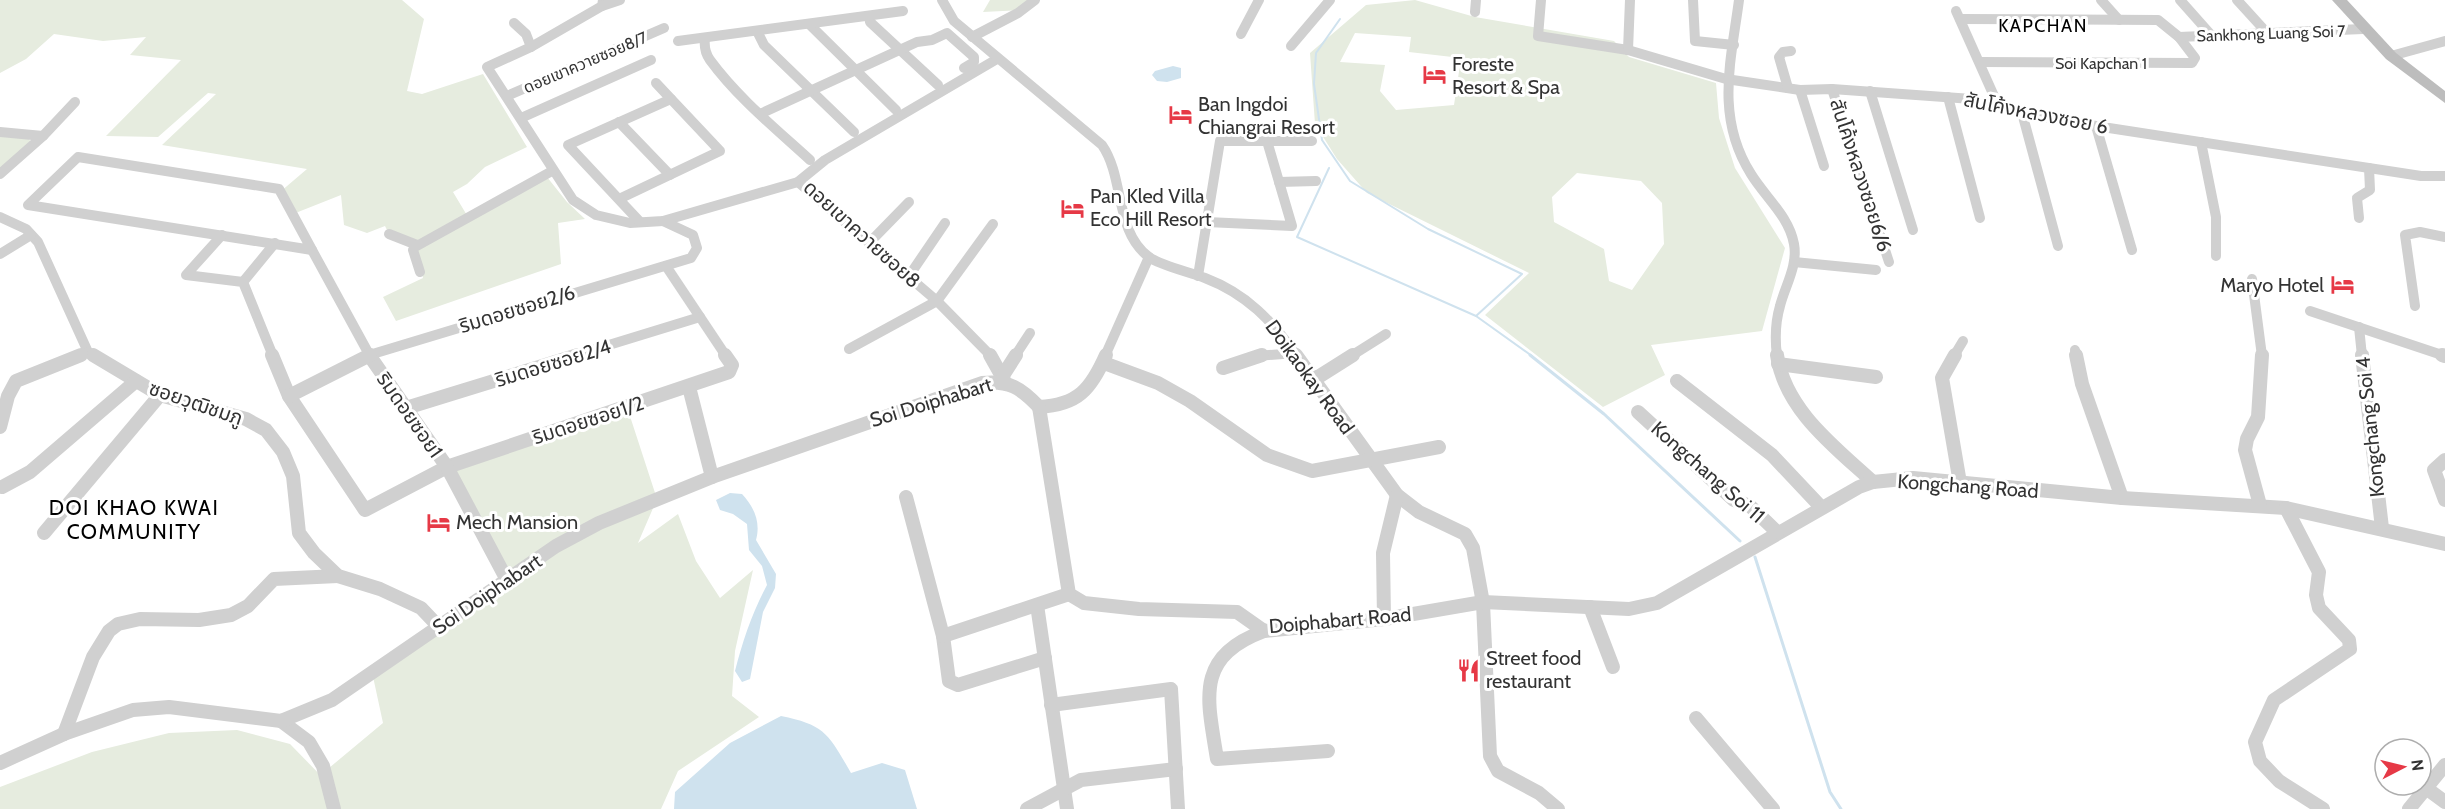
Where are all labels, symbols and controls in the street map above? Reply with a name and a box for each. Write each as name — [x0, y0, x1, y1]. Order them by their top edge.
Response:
district label: KAPCHAN — [1998, 15, 2088, 37]
street label: Sankhong Luang Soi 7 — [2196, 21, 2346, 46]
street label: ดอยเขาควายซอย8/7 — [520, 28, 650, 97]
place label: Foreste Resort & Spa — [1452, 52, 1560, 99]
street label: Soi Kapchan 1 — [2055, 54, 2147, 73]
hotel icon: Foreste Resort & Spa — [1421, 62, 1447, 88]
street label: สันโค้งหลวงซอย 6 — [1962, 87, 2110, 139]
place label: Ban Ingdoi Chiangrai Resort — [1198, 92, 1335, 139]
street label: สันโค้งหลวงซอย6/6 — [1825, 95, 1897, 255]
hotel icon: Ban Ingdoi Chiangrai Resort — [1167, 102, 1193, 128]
street label: ดอยเขาควายซอย8 — [799, 175, 925, 293]
place label: Pan Kled Villa Eco Hill Resort — [1090, 184, 1212, 231]
hotel icon: Pan Kled Villa Eco Hill Resort — [1059, 195, 1085, 221]
hotel icon: Maryo Hotel — [2329, 272, 2355, 298]
place label: Maryo Hotel — [2220, 273, 2324, 297]
street label: ริมดอยซอย2/6 — [456, 280, 578, 338]
street label: Doikaokay Road — [1261, 315, 1359, 439]
street label: ริมดอยซอย2/4 — [492, 334, 614, 392]
street label: Kongchang Soi 4 — [2351, 355, 2389, 498]
street label: ริมดอยซอย1 — [372, 367, 448, 462]
street label: Soi Doiphabart — [867, 372, 995, 432]
street label: ซอยวุฒิชมภู — [146, 376, 246, 431]
street label: ริมดอยซอย1/2 — [529, 391, 647, 449]
street label: Kongchang Soi 11 — [1646, 416, 1770, 528]
street label: Kongchang Road — [1897, 469, 2039, 503]
district label: DOI KHAO KWAI COMMUNITY — [49, 495, 219, 544]
hotel icon: Mech Mansion — [425, 509, 451, 535]
place label: Mech Mansion — [456, 510, 578, 534]
street label: Soi Doiphabart — [428, 549, 546, 639]
street label: Doiphabart Road — [1268, 602, 1412, 638]
place label: Street food restaurant — [1486, 646, 1581, 693]
restaurant icon: Street food restaurant — [1455, 657, 1481, 683]
north arrow — [2373, 737, 2433, 797]
text: N — [2407, 758, 2428, 772]

